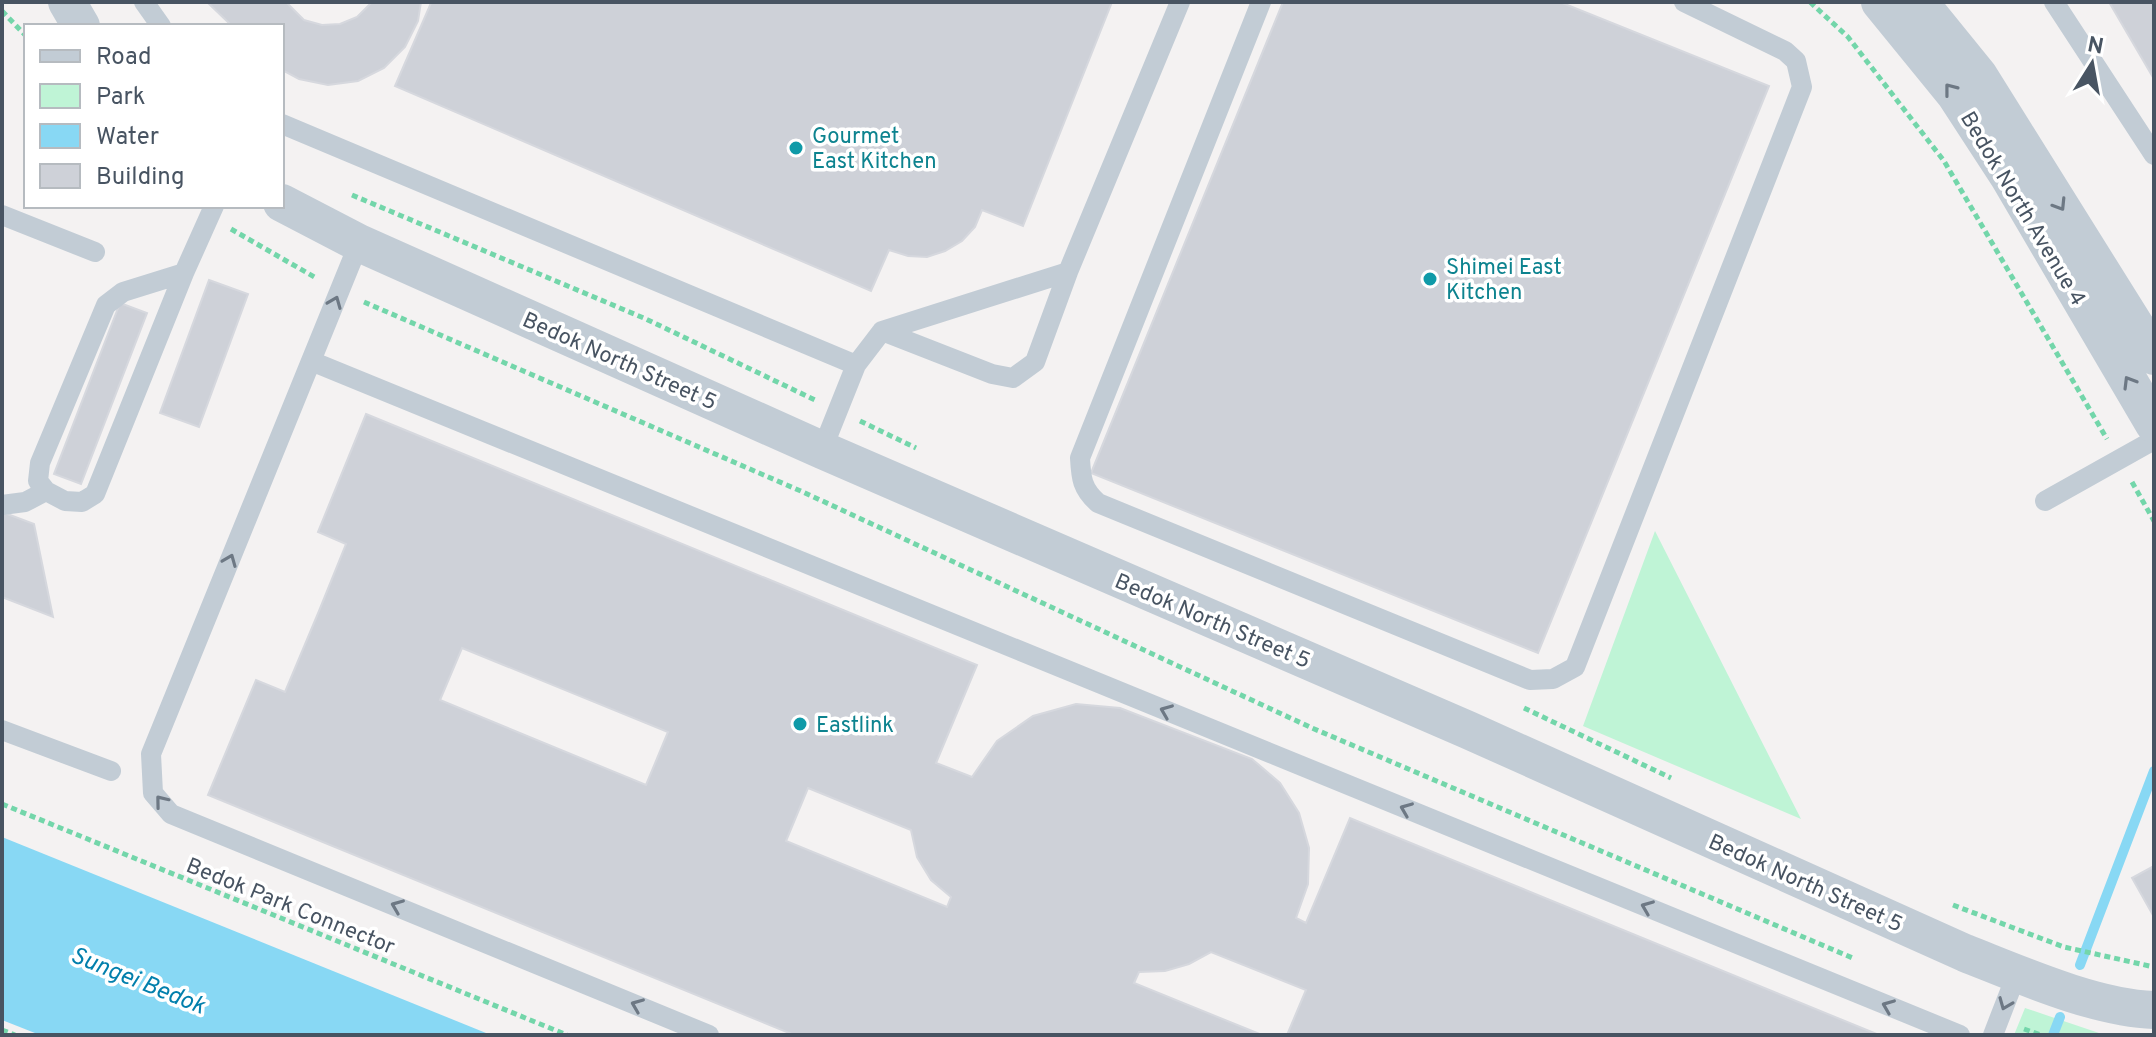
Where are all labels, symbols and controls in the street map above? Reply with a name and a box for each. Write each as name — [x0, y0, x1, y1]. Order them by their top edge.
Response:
legend — [24, 24, 284, 208]
north arrow — [2052, 24, 2132, 104]
text: N — [2085, 32, 2106, 62]
text: Road — [96, 43, 152, 73]
text: Park — [96, 83, 146, 113]
one-way arrow — [1946, 83, 1960, 98]
street label: Bedok North Avenue 4 — [1953, 107, 2091, 311]
text: Water — [96, 123, 159, 153]
place label: Gourmet East Kitchen — [812, 124, 937, 176]
marker: Gourmet East Kitchen — [787, 139, 805, 157]
text: Building — [96, 163, 185, 193]
one-way arrow — [2050, 196, 2066, 211]
place label: Shimei East Kitchen — [1446, 255, 1562, 307]
marker: Shimei East Kitchen — [1421, 270, 1439, 288]
one-way arrow — [325, 296, 341, 310]
street label: Bedok North Street 5 — [518, 307, 720, 417]
one-way arrow — [2123, 376, 2139, 391]
one-way arrow — [220, 554, 237, 568]
street label: Bedok North Street 5 — [1110, 569, 1314, 676]
one-way arrow — [1160, 704, 1174, 720]
place label: Eastlink — [816, 713, 894, 740]
marker: Eastlink — [791, 715, 809, 733]
one-way arrow — [157, 796, 171, 811]
one-way arrow — [1400, 802, 1414, 819]
street label: Bedok North Street 5 — [1704, 829, 1906, 939]
street label: Bedok Park Connector — [182, 853, 399, 962]
one-way arrow — [391, 900, 405, 916]
one-way arrow — [1641, 900, 1655, 917]
water label: Sungei Bedok — [66, 941, 210, 1023]
one-way arrow — [1998, 996, 2015, 1010]
one-way arrow — [631, 999, 645, 1015]
one-way arrow — [1882, 999, 1896, 1015]

